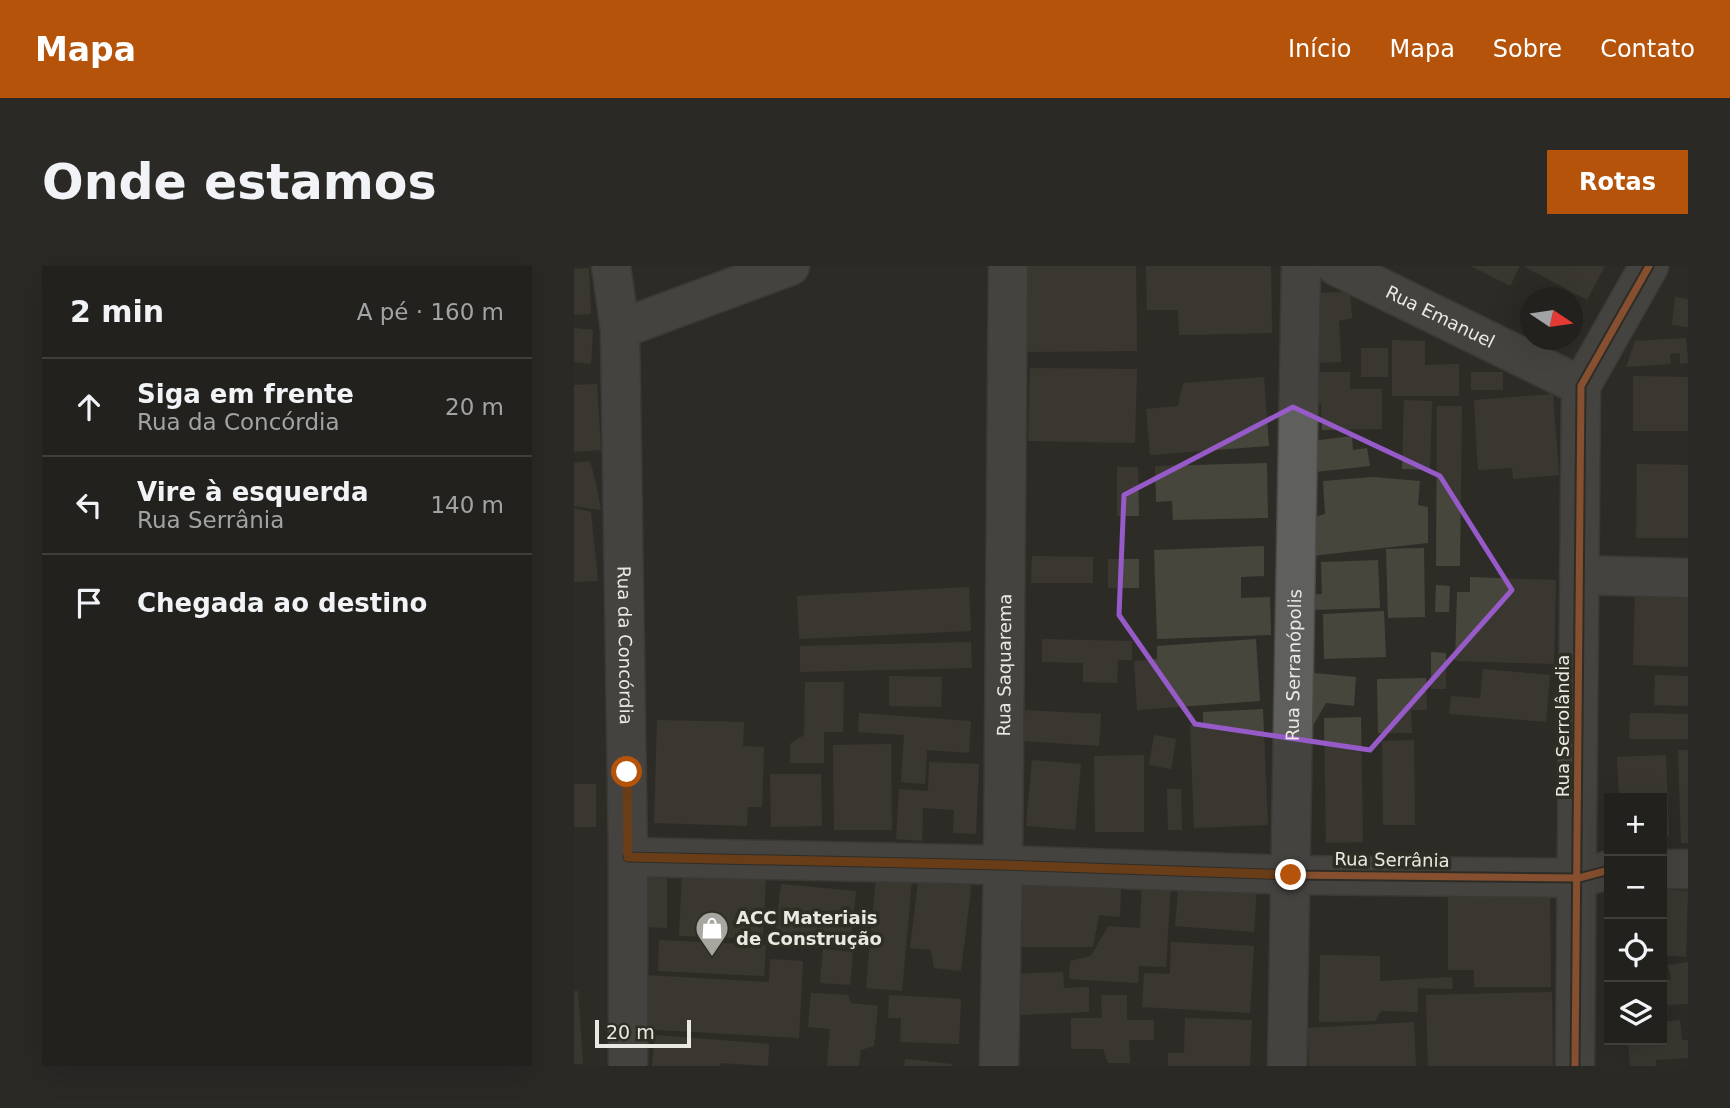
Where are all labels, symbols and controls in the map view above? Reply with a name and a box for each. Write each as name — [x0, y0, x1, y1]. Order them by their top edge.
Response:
text: Mapa — [35, 30, 136, 69]
text: Início — [1288, 35, 1352, 63]
text: Mapa — [1390, 35, 1455, 63]
text: Sobre — [1493, 35, 1562, 63]
text: Contato — [1600, 35, 1695, 63]
button: Rotas — [1547, 150, 1688, 214]
text: Onde estamos — [42, 154, 437, 211]
street label: Rua Emanuel — [1382, 281, 1498, 352]
north arrow — [1520, 287, 1583, 350]
text: 2 min — [70, 294, 164, 329]
text: A pé · 160 m — [357, 299, 504, 325]
text: Siga em frente — [137, 379, 354, 409]
icon: ahead — [70, 388, 108, 426]
text: 20 m — [445, 394, 504, 420]
text: Rua da Concórdia — [137, 409, 340, 435]
text: Vire à esquerda — [137, 477, 369, 507]
icon: left — [70, 486, 108, 524]
text: 140 m — [430, 492, 504, 518]
text: Rua Serrânia — [137, 507, 284, 533]
street label: Rua da Concórdia — [614, 566, 637, 725]
icon: arrive — [70, 584, 108, 622]
text: Chegada ao destino — [137, 588, 427, 618]
street label: Rua Serranópolis — [1282, 589, 1305, 741]
street label: Rua Saquarema — [993, 593, 1015, 737]
street label: Rua Serrolândia — [1552, 655, 1573, 797]
route start — [611, 756, 642, 787]
map controls — [1604, 793, 1667, 1045]
button: + — [1604, 793, 1667, 856]
street label: Rua Serrânia — [1334, 848, 1450, 871]
button: − — [1604, 856, 1667, 919]
route end — [1275, 859, 1306, 890]
place label: ACC Materiais de Construção — [736, 907, 882, 949]
shop icon: ACC Materiais de Construção — [693, 909, 731, 958]
button: locate — [1604, 919, 1667, 982]
button: layers — [1604, 982, 1667, 1045]
scale bar — [595, 1017, 691, 1049]
text: 20 m — [606, 1021, 655, 1043]

